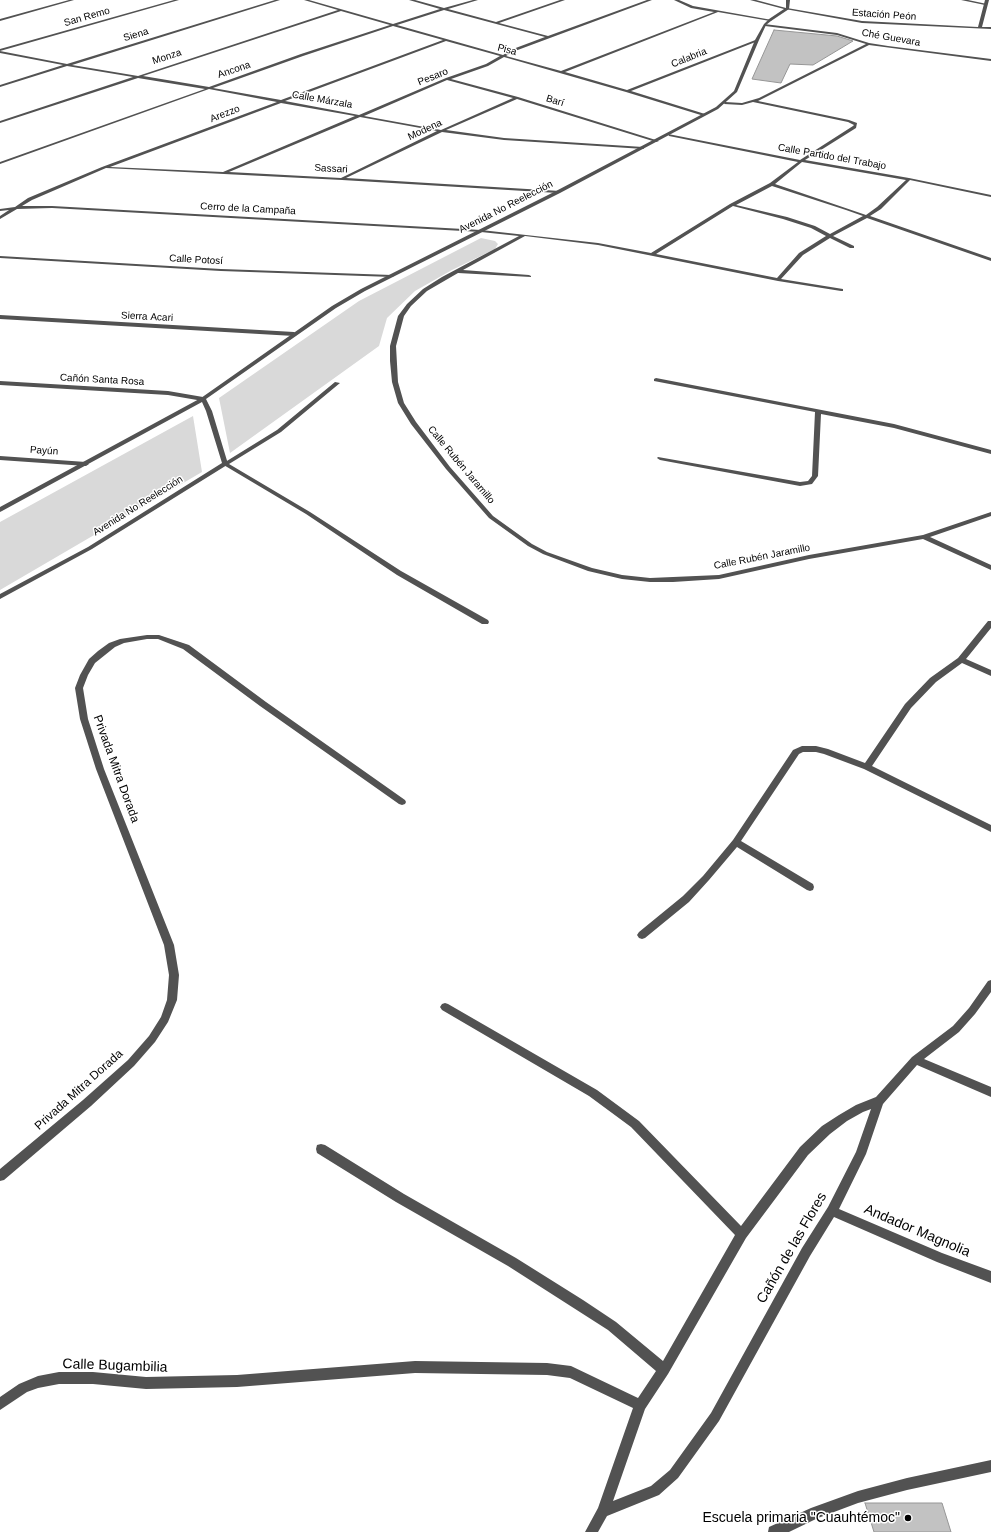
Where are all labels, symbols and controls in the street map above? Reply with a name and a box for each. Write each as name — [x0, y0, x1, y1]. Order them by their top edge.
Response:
street label: San Remo — [63, 5, 111, 29]
street label: Estación Peón — [851, 7, 917, 23]
street label: Siena — [122, 26, 150, 44]
street label: Ché Guevara — [861, 27, 921, 49]
street label: Pisa — [496, 42, 518, 58]
street label: Calabria — [669, 45, 709, 71]
street label: Monza — [151, 47, 183, 67]
street label: Ancona — [216, 59, 252, 81]
street label: Pesaro — [416, 66, 450, 88]
street label: Calle Márzala — [291, 89, 353, 111]
street label: Barí — [544, 93, 566, 109]
street label: Arezzo — [208, 103, 242, 125]
street label: Modena — [406, 117, 444, 143]
street label: Calle Partido del Trabajo — [777, 142, 887, 172]
street label: Sassari — [314, 162, 348, 176]
street label: Avenida No Reelección — [457, 178, 555, 236]
street label: Cerro de la Campaña — [200, 201, 296, 217]
street label: Calle Potosí — [169, 253, 223, 267]
street label: Sierra Acari — [121, 310, 173, 324]
street label: Cañón Santa Rosa — [59, 372, 145, 388]
street label: Calle Rubén Jaramillo — [425, 424, 497, 506]
street label: Payún — [29, 444, 59, 458]
street label: Avenida No Reelección — [91, 473, 185, 539]
street label: Calle Rubén Jaramillo — [713, 542, 811, 572]
street label: Privada Mitra Dorada — [90, 713, 142, 825]
street label: Privada Mitra Dorada — [32, 1047, 126, 1133]
street label: Cañón de las Flores — [753, 1190, 831, 1306]
street label: Andador Magnolia — [861, 1201, 973, 1261]
street label: Calle Bugambilia — [62, 1356, 168, 1376]
place label: Escuela primaria "Cuauhtémoc" — [703, 1510, 900, 1526]
marker: Escuela primaria "Cuauhtémoc" — [903, 1513, 913, 1523]

